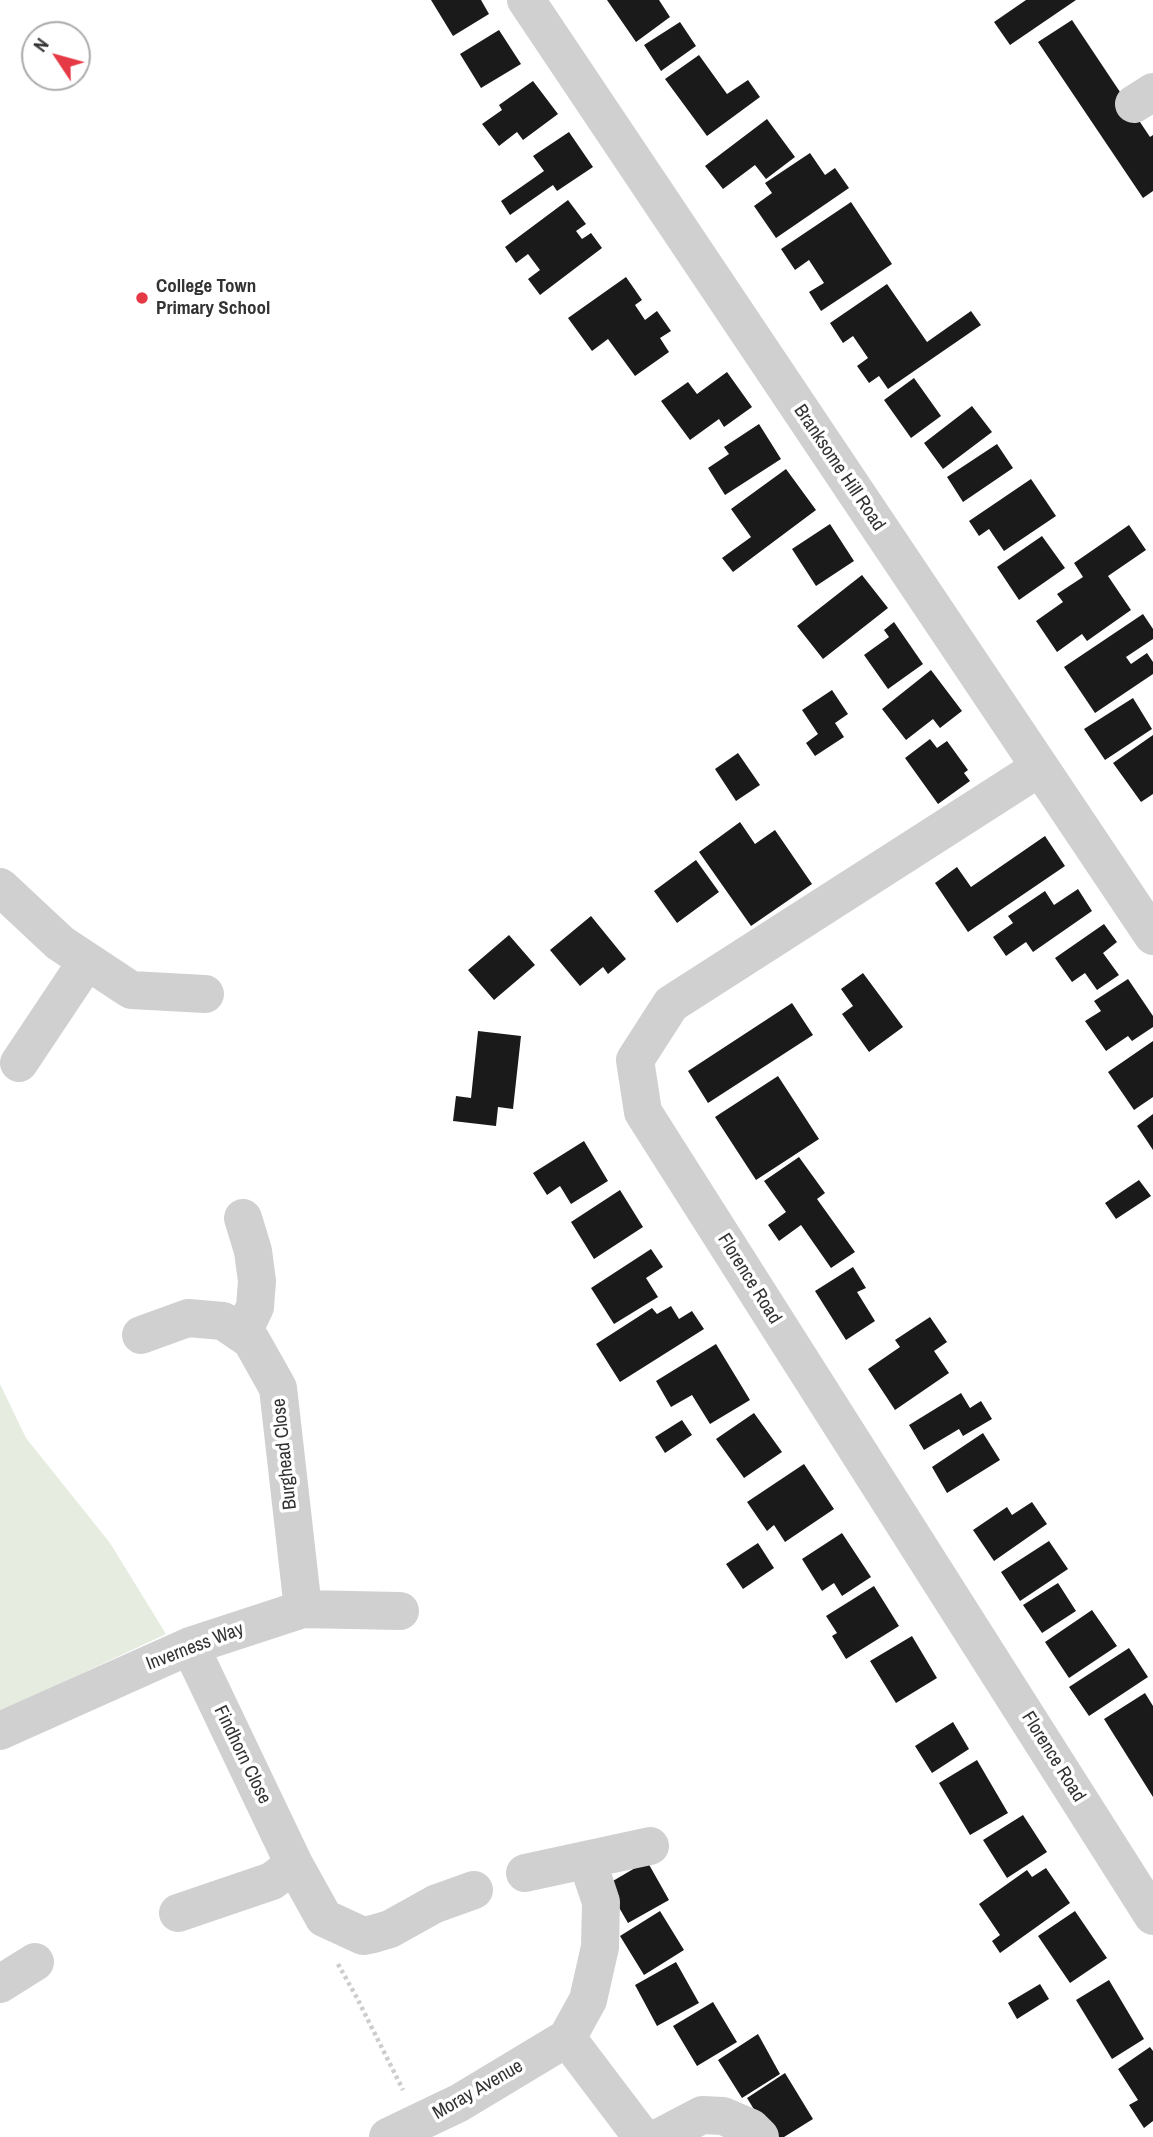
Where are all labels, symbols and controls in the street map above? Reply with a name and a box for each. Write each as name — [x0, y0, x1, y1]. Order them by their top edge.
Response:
north arrow — [21, 21, 91, 91]
text: N — [27, 33, 54, 57]
place label: College Town Primary School — [156, 276, 270, 320]
marker: College Town Primary School — [134, 290, 150, 306]
street label: Branksome Hill Road — [788, 401, 890, 535]
street label: Florence Road — [712, 1230, 786, 1328]
street label: Burghead Close — [268, 1397, 302, 1511]
street label: Inverness Way — [143, 1618, 247, 1676]
street label: Findhorn Close — [208, 1702, 276, 1808]
street label: Florence Road — [1016, 1708, 1090, 1806]
street label: Moray Avenue — [429, 2055, 527, 2125]

